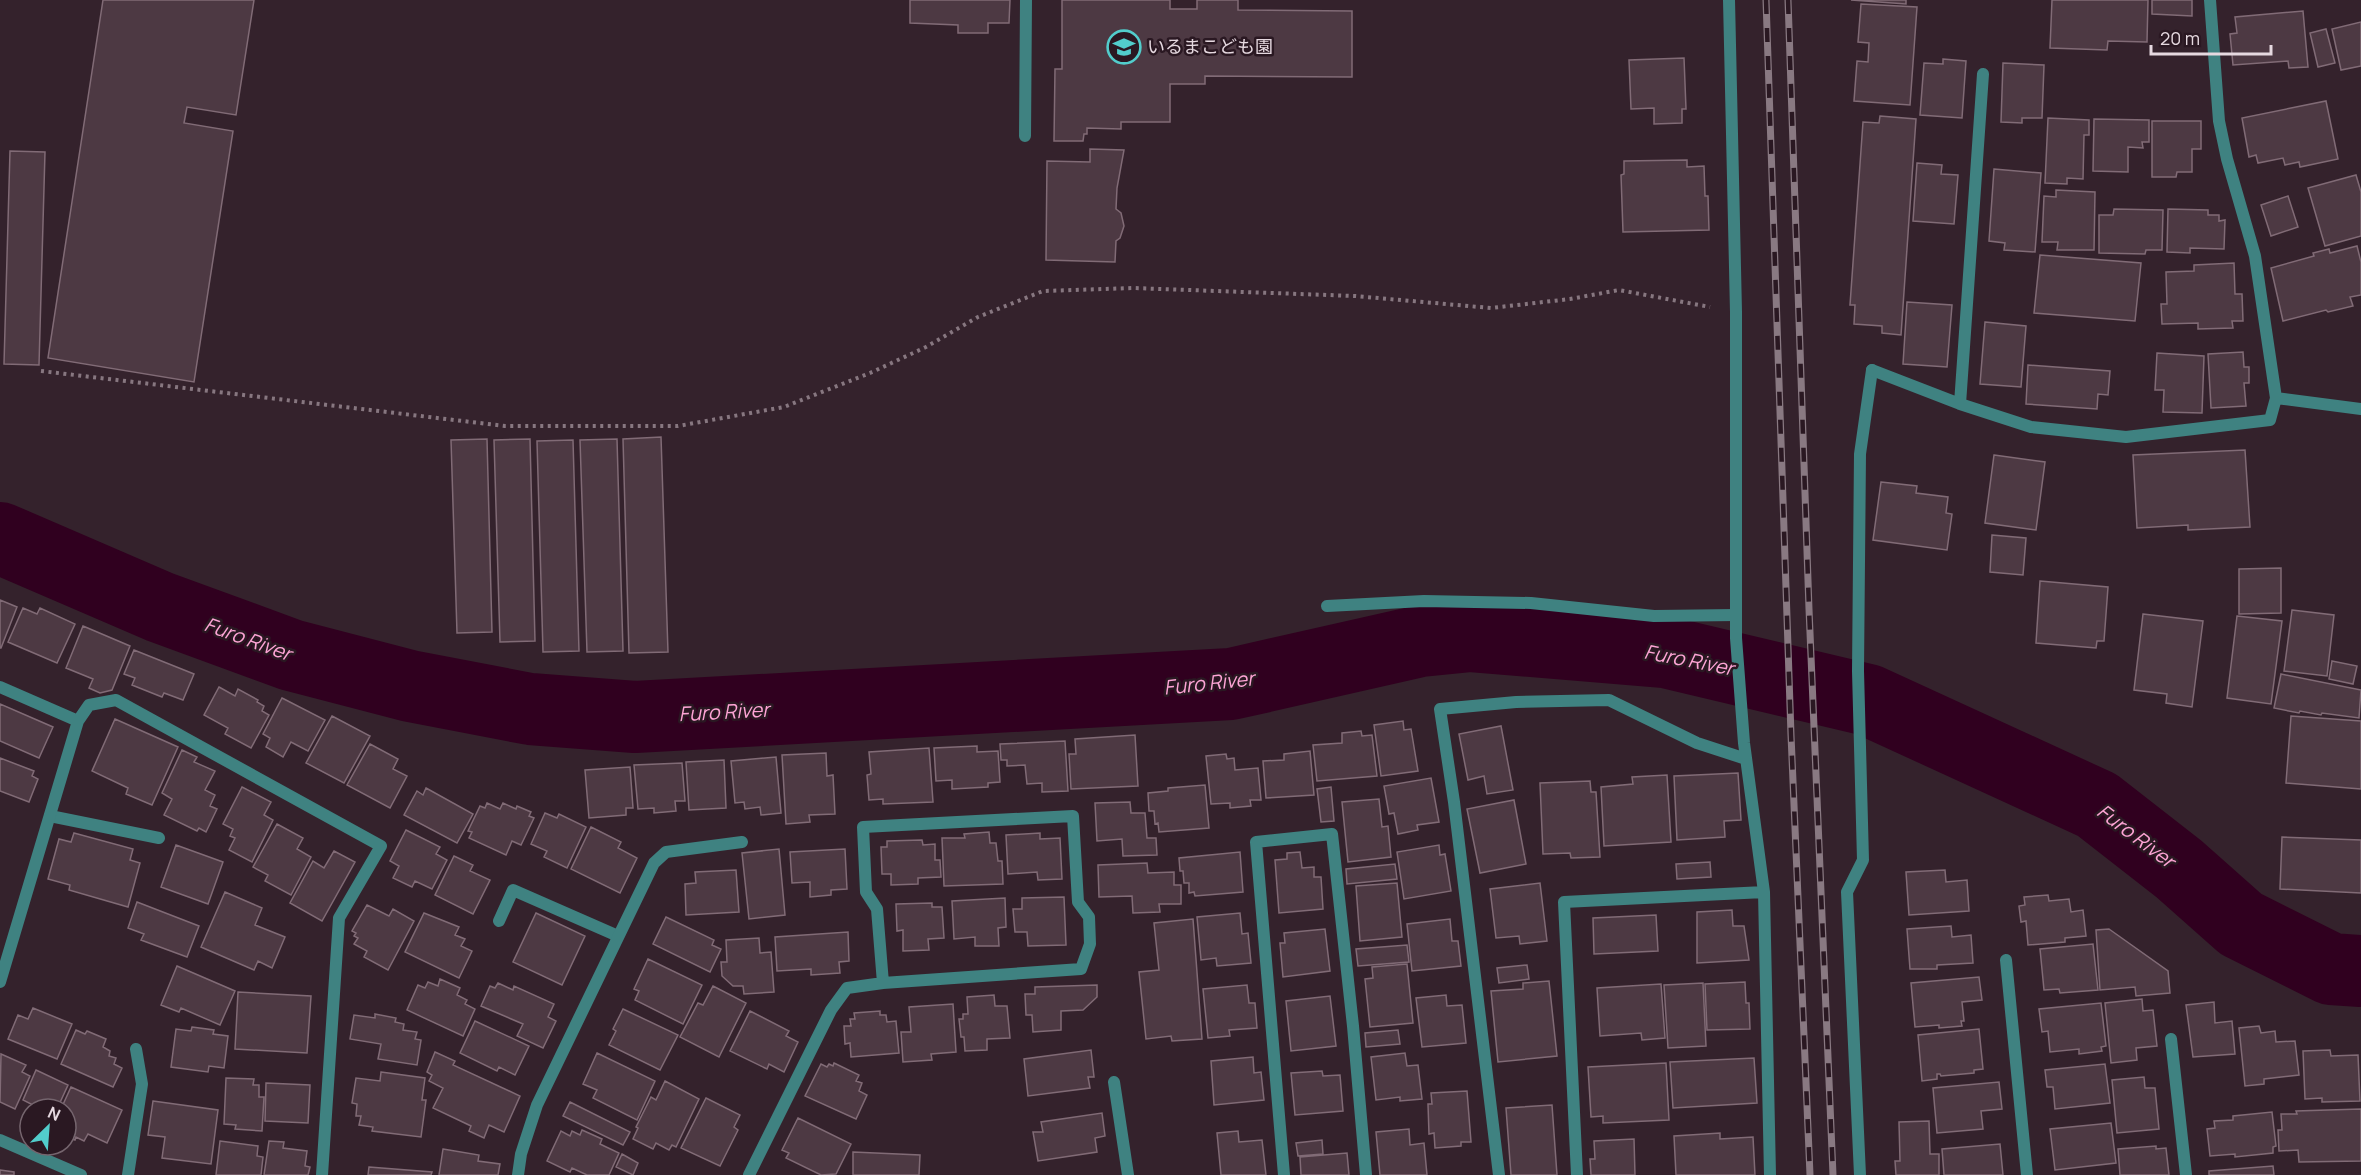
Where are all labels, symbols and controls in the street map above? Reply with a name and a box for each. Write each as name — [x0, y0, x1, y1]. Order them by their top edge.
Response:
scale bar — [2151, 18, 2271, 56]
text: 20 m — [2160, 26, 2200, 50]
school or university icon: いるまこども園 — [1106, 29, 1142, 65]
place label: いるまこども園 — [1147, 34, 1273, 58]
water label: Furo River — [201, 610, 298, 668]
water label: Furo River — [1642, 638, 1739, 682]
water label: Furo River — [1162, 664, 1258, 701]
water label: Furo River — [678, 695, 773, 727]
water label: Furo River — [2092, 798, 2183, 875]
north arrow — [18, 1097, 78, 1157]
text: N — [44, 1101, 64, 1126]

